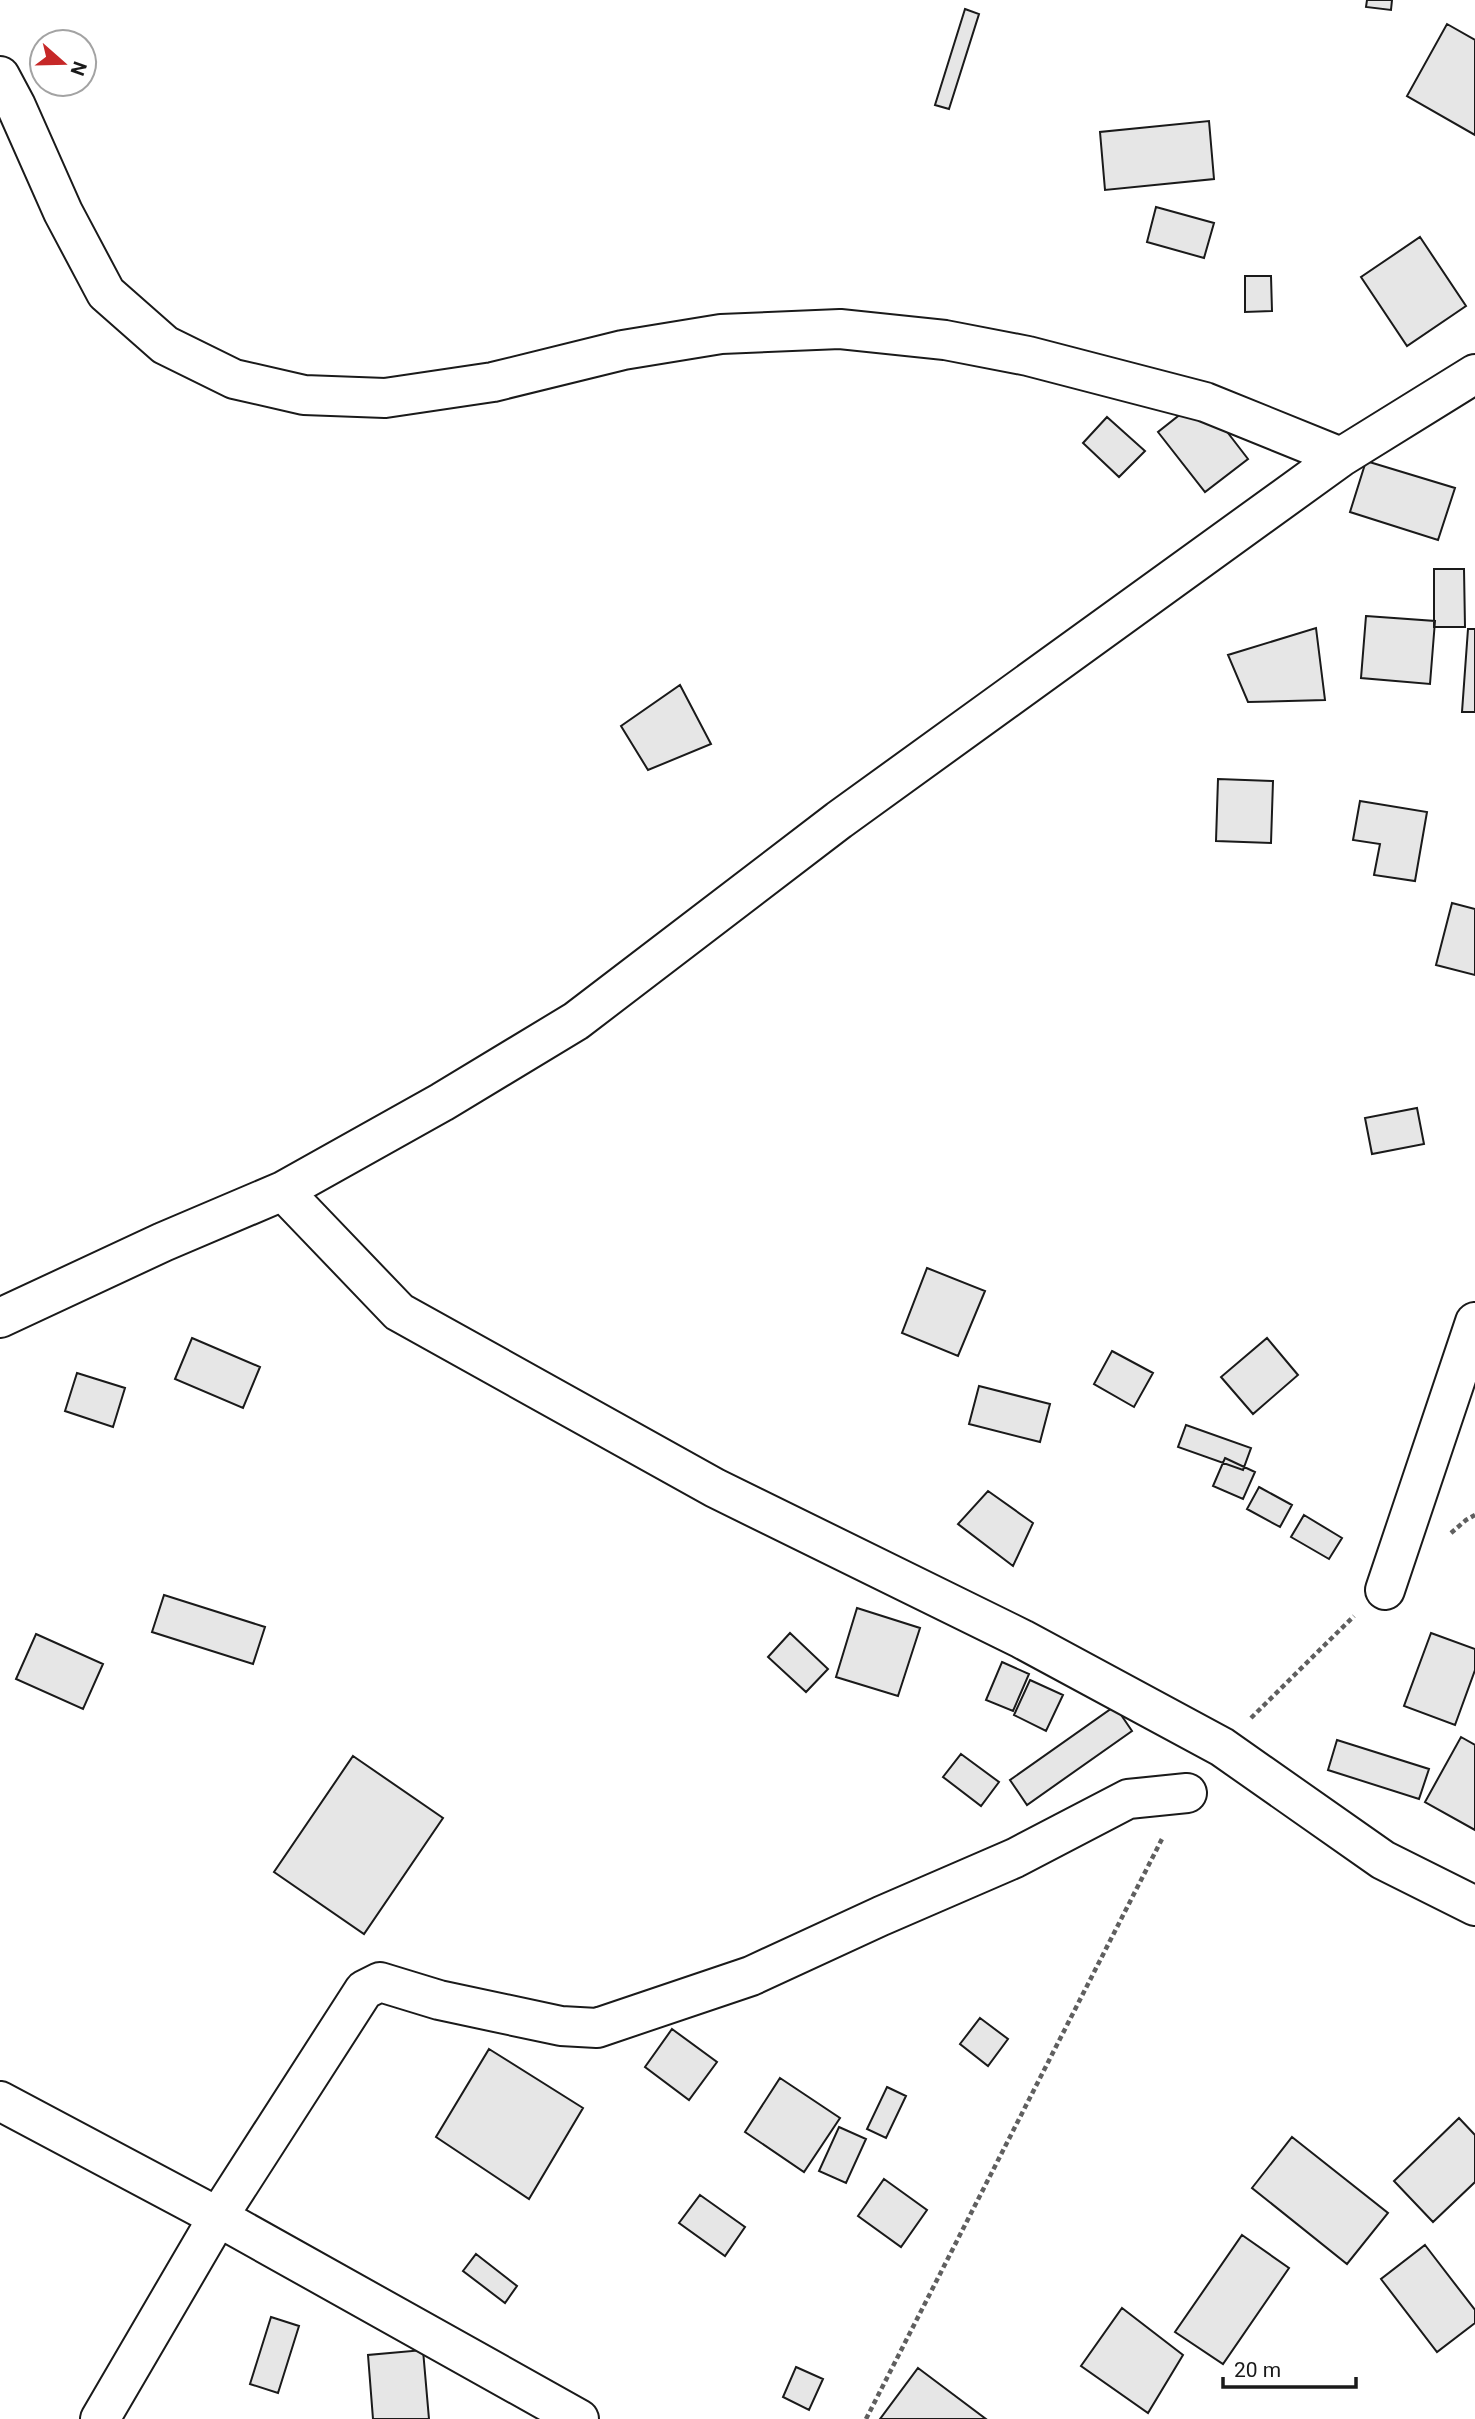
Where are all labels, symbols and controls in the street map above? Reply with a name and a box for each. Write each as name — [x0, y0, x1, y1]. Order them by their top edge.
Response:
north arrow — [28, 28, 98, 98]
text: N — [65, 58, 92, 79]
scale bar — [1223, 2346, 1356, 2390]
text: 20 m — [1234, 2358, 1281, 2382]

